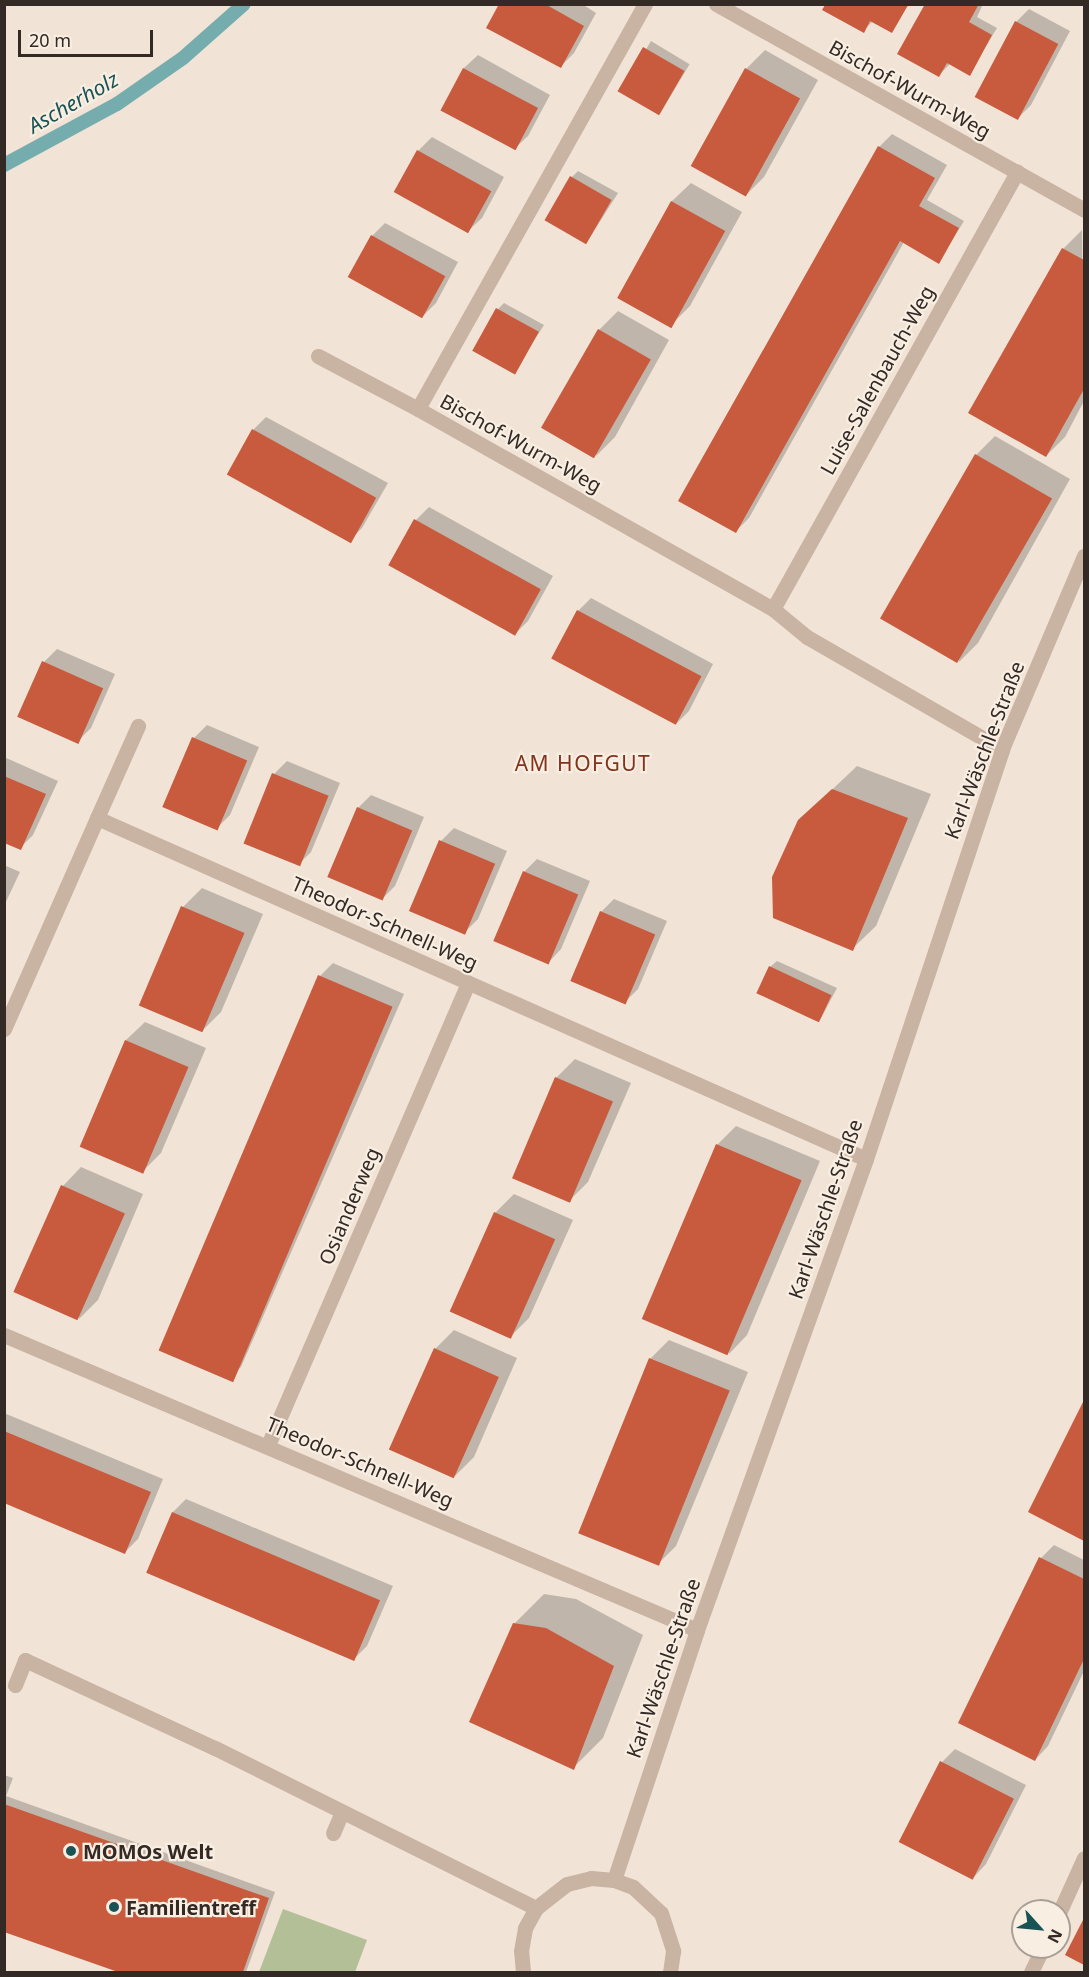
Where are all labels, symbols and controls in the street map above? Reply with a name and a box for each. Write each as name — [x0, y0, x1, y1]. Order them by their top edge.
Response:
scale bar — [21, 18, 156, 56]
text: 20 m — [29, 28, 71, 52]
street label: Bischof-Wurm-Weg — [825, 35, 995, 143]
water label: Ascherholz — [23, 66, 123, 138]
street label: Luise-Salenbauch-Weg — [815, 281, 939, 479]
street label: Bischof-Wurm-Weg — [436, 389, 606, 497]
street label: Karl-Wäschle-Straße — [939, 658, 1029, 842]
district label: AM HOFGUT — [515, 750, 651, 776]
street label: Theodor-Schnell-Weg — [288, 871, 482, 975]
street label: Karl-Wäschle-Straße — [783, 1116, 867, 1302]
street label: Osianderweg — [314, 1144, 384, 1268]
street label: Theodor-Schnell-Weg — [263, 1412, 457, 1512]
street label: Karl-Wäschle-Straße — [621, 1575, 705, 1761]
place label: MOMOs Welt — [83, 1839, 213, 1863]
marker: MOMOs Welt — [64, 1844, 78, 1858]
place label: Familientreff — [126, 1895, 256, 1919]
north arrow — [1011, 1899, 1071, 1959]
marker: Familientreff — [107, 1900, 121, 1914]
text: N — [1043, 1925, 1068, 1947]

